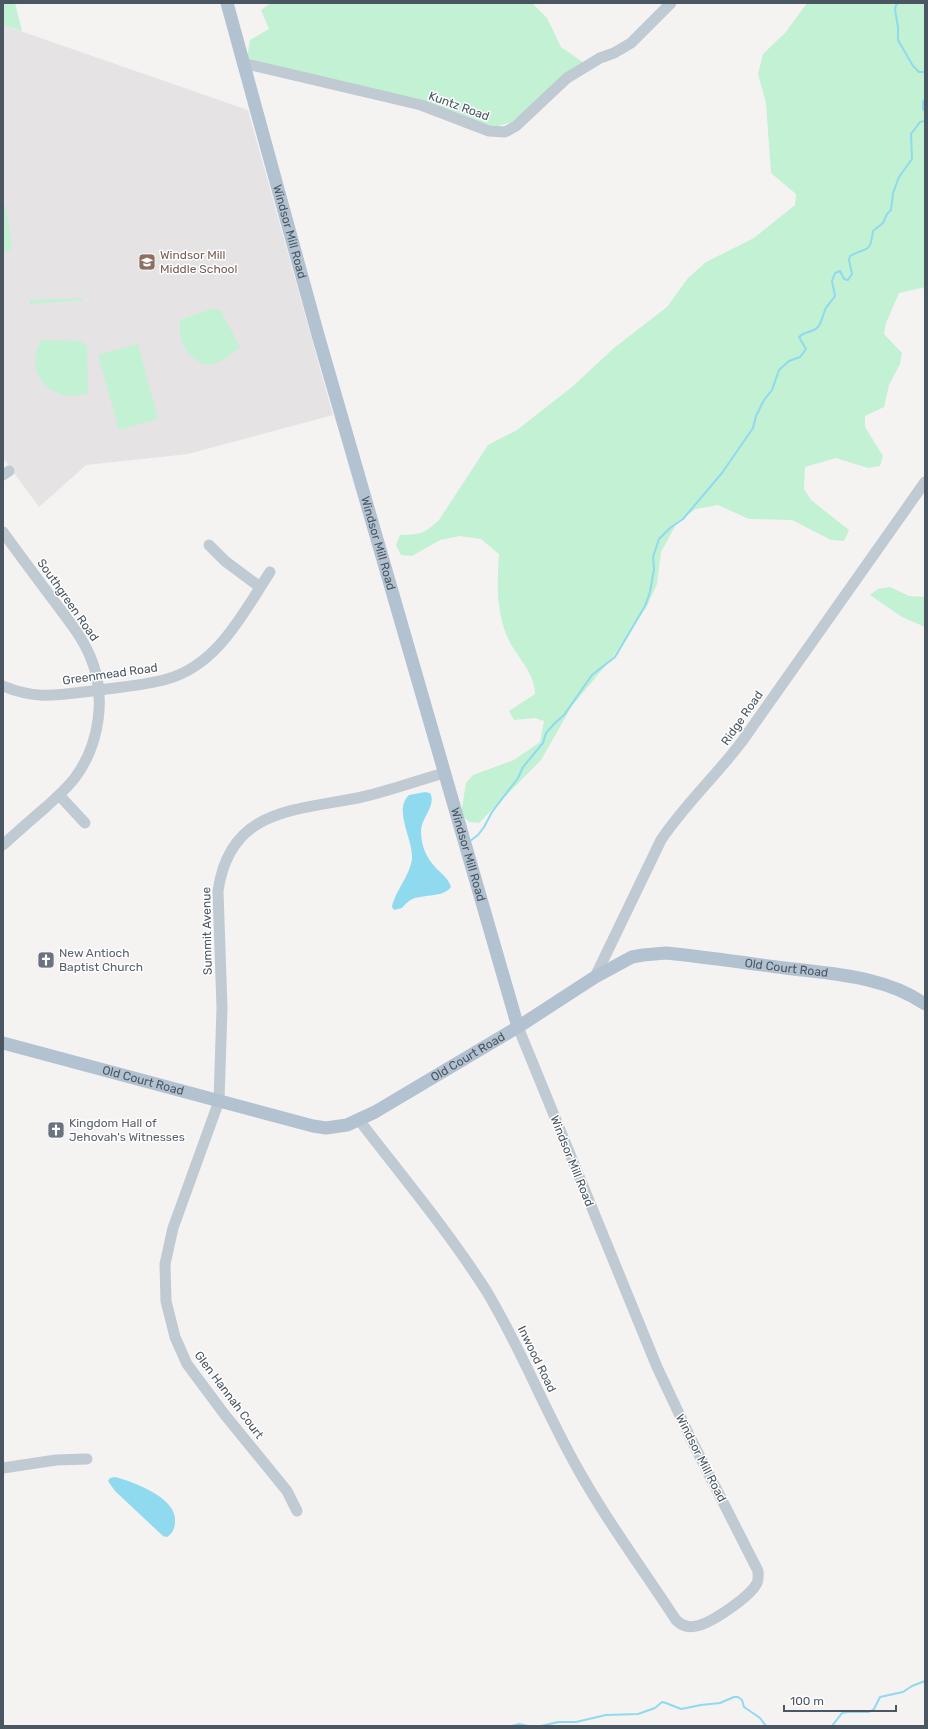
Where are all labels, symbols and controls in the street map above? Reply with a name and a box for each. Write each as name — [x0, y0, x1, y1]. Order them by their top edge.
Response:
street label: Kuntz Road — [427, 89, 491, 123]
street label: Windsor Mill Road — [270, 183, 309, 280]
place label: Windsor Mill Middle School — [160, 248, 237, 276]
school or university icon: Windsor Mill Middle School — [137, 252, 157, 272]
street label: Windsor Mill Road — [358, 495, 398, 592]
street label: Southgreen Road — [34, 556, 102, 644]
street label: Greenmead Road — [62, 660, 158, 688]
street label: Ridge Road — [718, 688, 766, 748]
street label: Windsor Mill Road — [448, 806, 488, 903]
street label: Summit Avenue — [199, 886, 215, 975]
place label: New Antioch Baptist Church — [59, 946, 143, 974]
church icon: New Antioch Baptist Church — [36, 950, 56, 970]
street label: Old Court Road — [744, 956, 829, 980]
street label: Old Court Road — [428, 1029, 507, 1084]
street label: Old Court Road — [101, 1063, 185, 1098]
street label: Windsor Mill Road — [547, 1113, 597, 1209]
place label: Kingdom Hall of Jehovah's Witnesses — [69, 1116, 185, 1144]
church icon: Kingdom Hall of Jehovah's Witnesses — [46, 1120, 66, 1140]
street label: Inwood Road — [515, 1323, 559, 1395]
street label: Glen Hannah Court — [192, 1348, 267, 1442]
street label: Windsor Mill Road — [673, 1412, 729, 1504]
scale bar — [784, 1687, 896, 1713]
text: 100 m — [790, 1694, 824, 1708]

